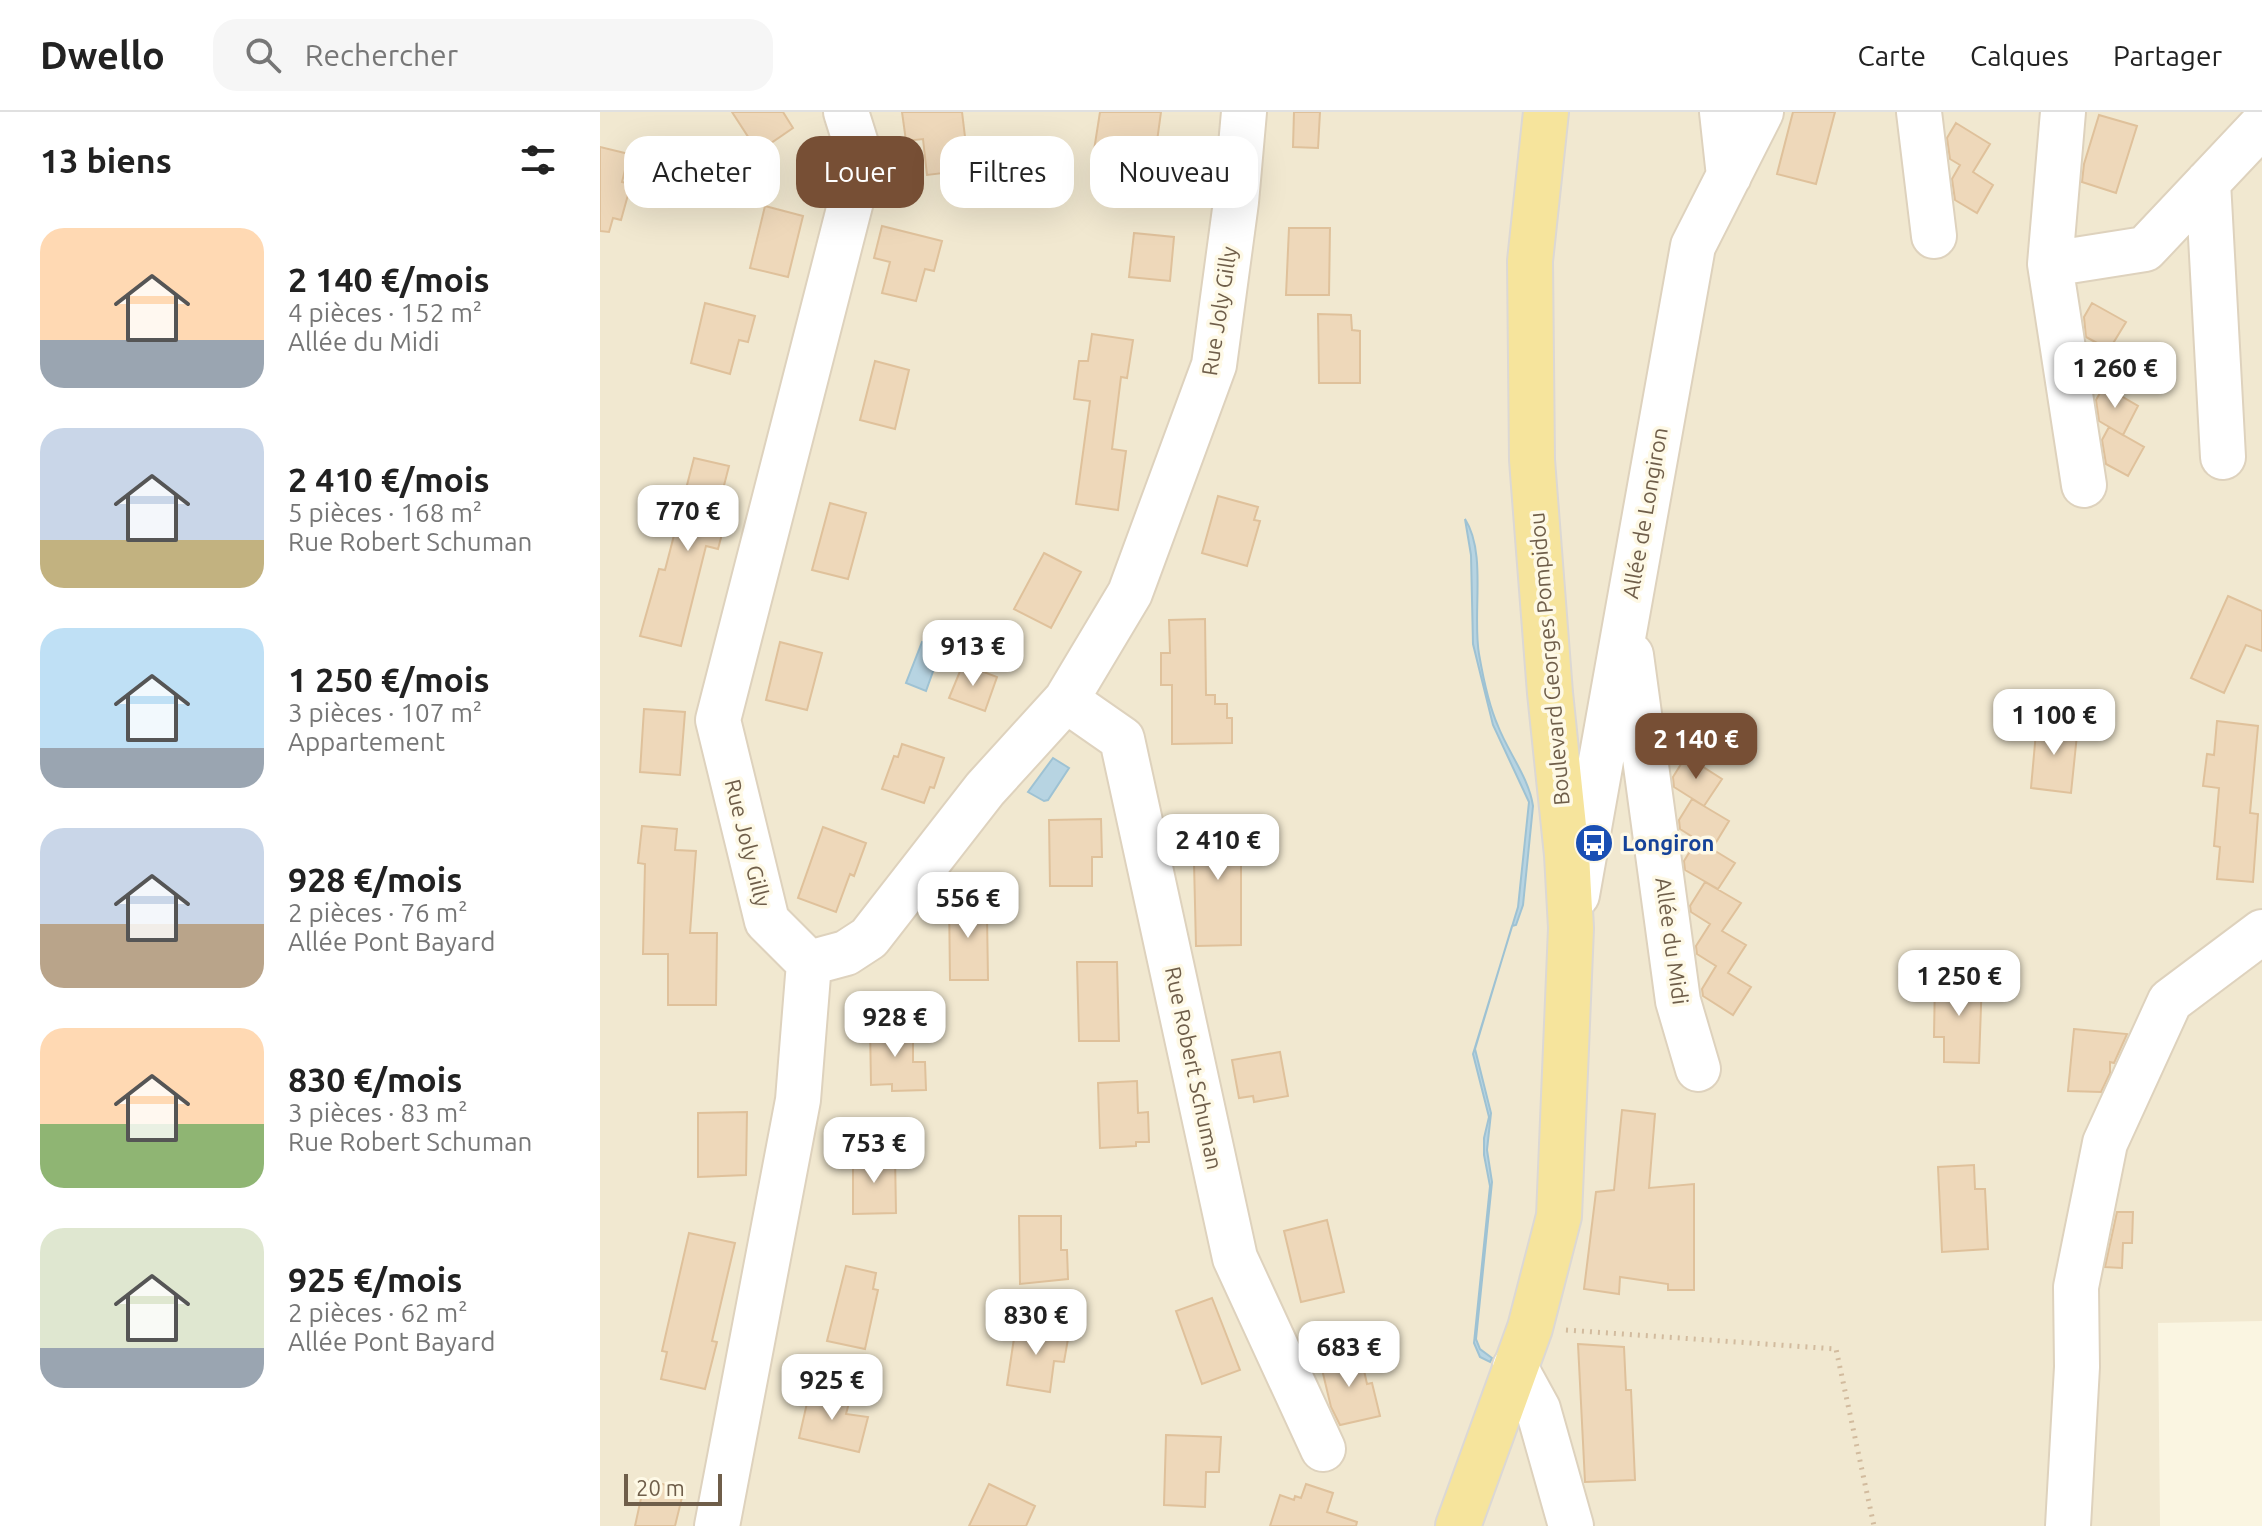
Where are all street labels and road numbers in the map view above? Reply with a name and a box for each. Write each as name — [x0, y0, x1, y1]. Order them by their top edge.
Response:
street label: Rue Joly Gilly — [1196, 244, 1241, 377]
street label: Allée de Longiron — [1617, 425, 1672, 601]
street label: Boulevard Georges Pompidou — [1523, 511, 1574, 807]
street label: Rue Joly Gilly — [721, 777, 777, 910]
street label: Allée du Midi — [1651, 876, 1694, 1006]
street label: Rue Robert Schuman — [1161, 964, 1228, 1172]

